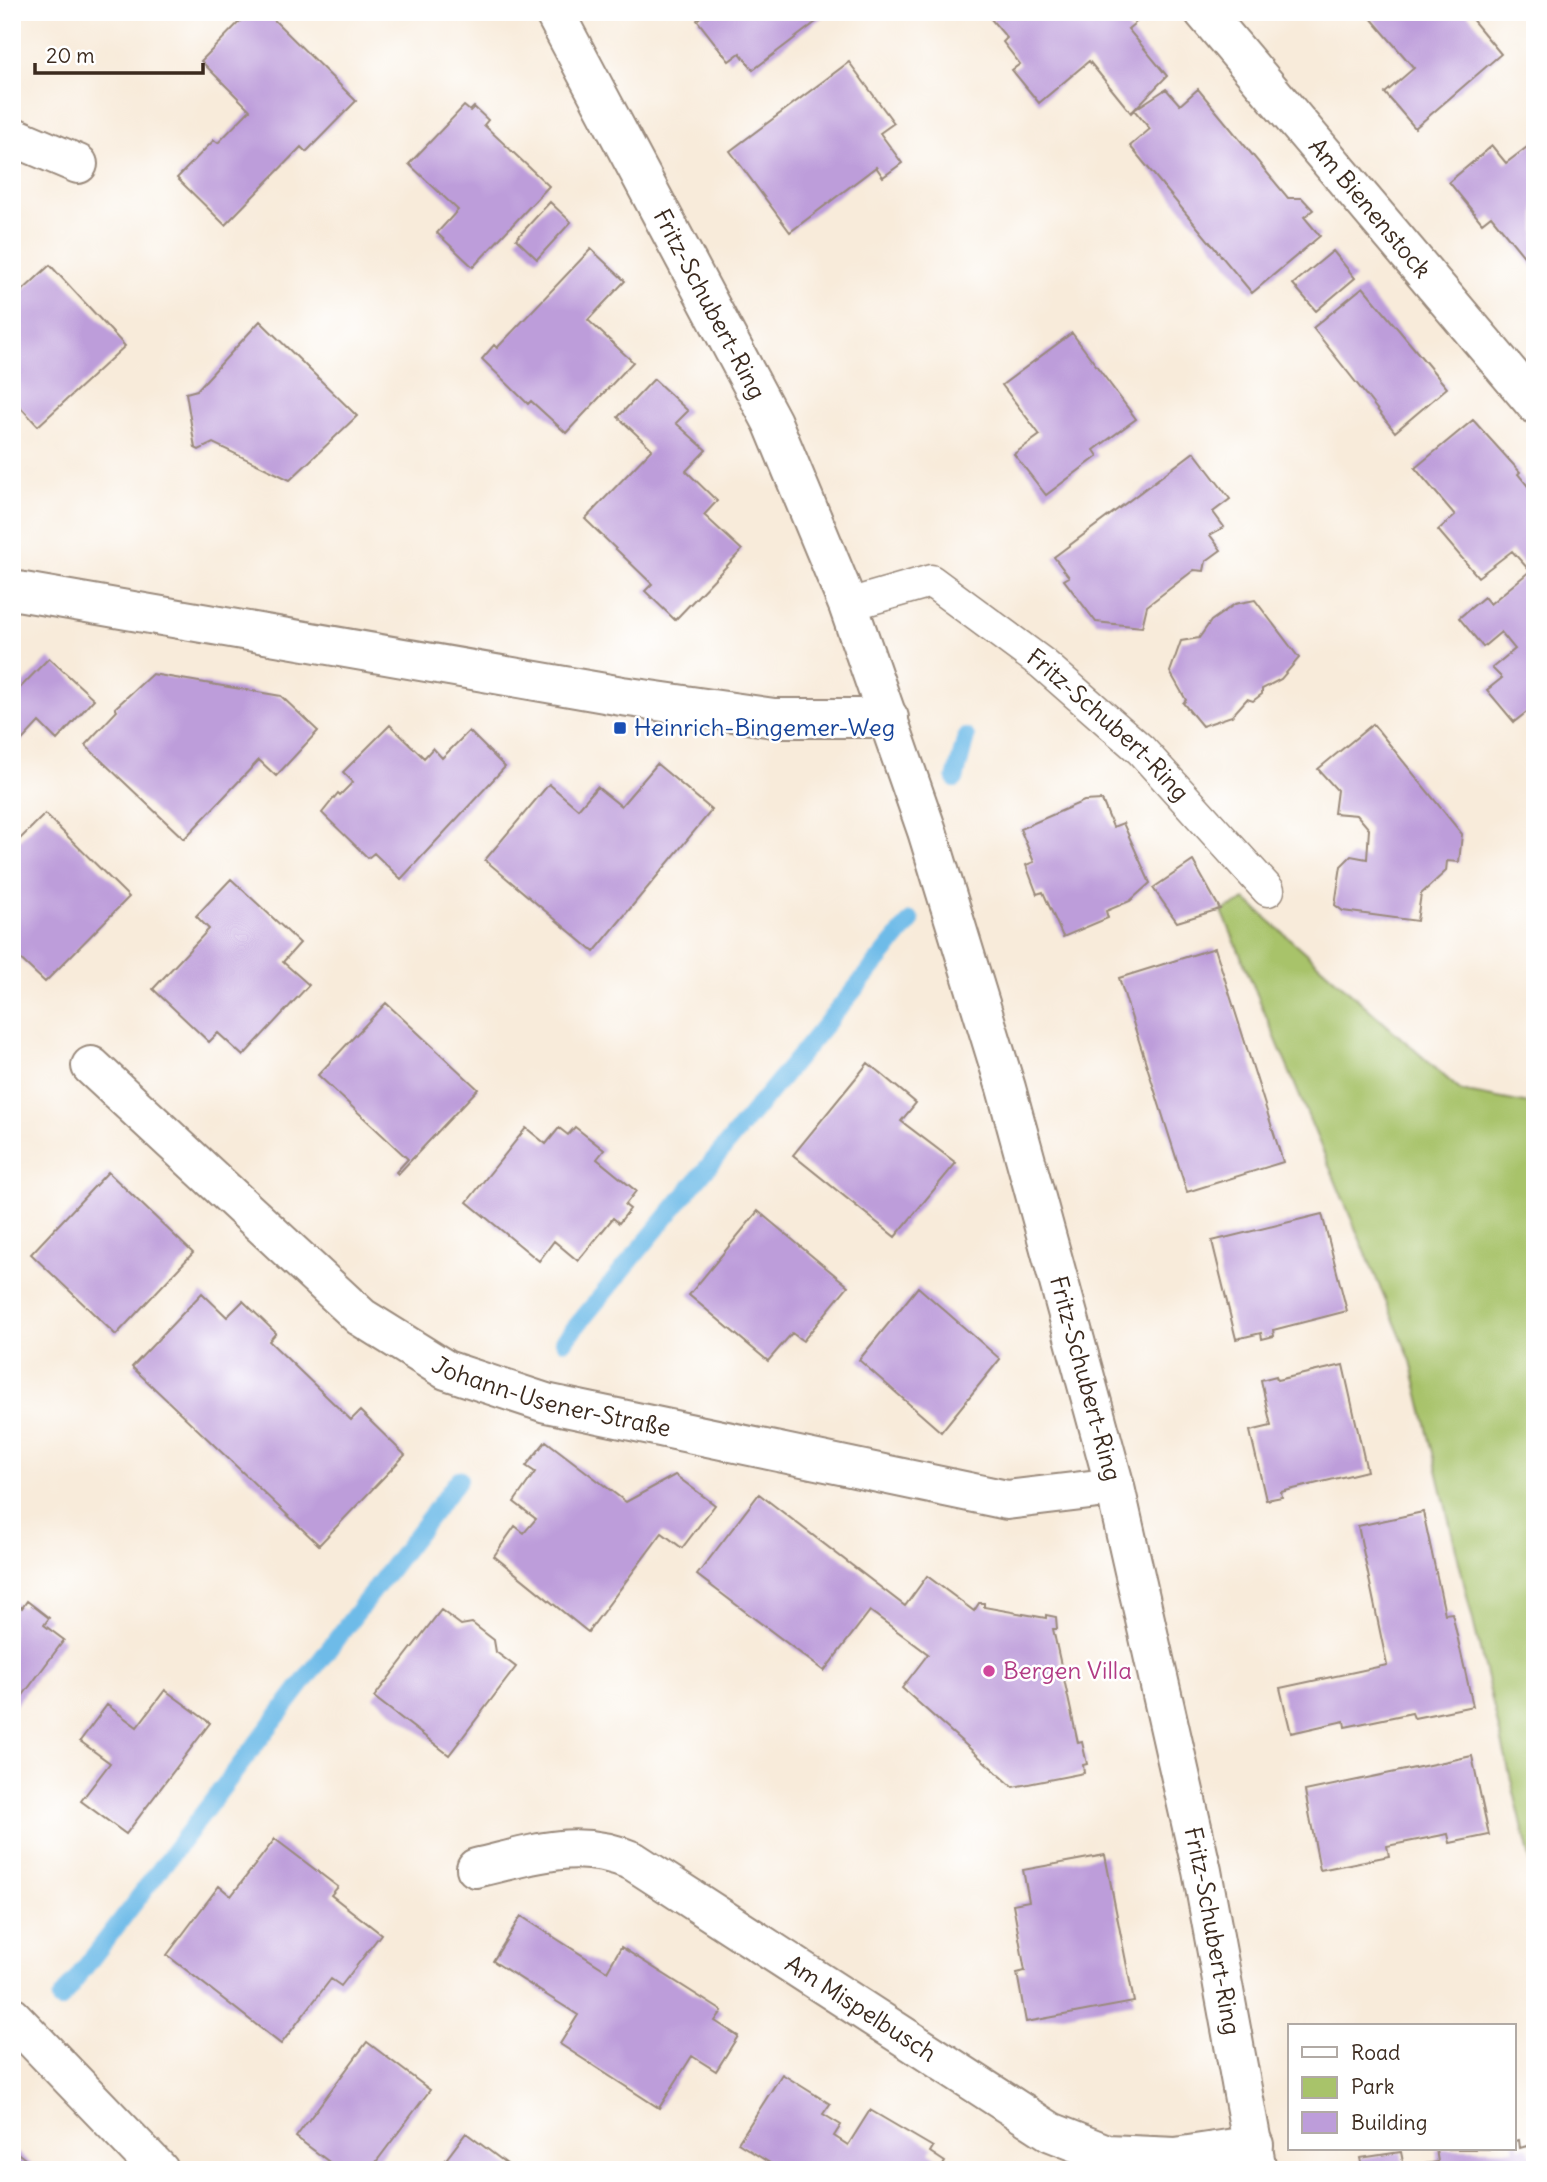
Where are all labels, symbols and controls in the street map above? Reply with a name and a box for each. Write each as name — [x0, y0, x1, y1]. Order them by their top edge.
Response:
scale bar — [35, 32, 203, 76]
text: 20 m — [46, 42, 95, 69]
street label: Am Bienenstock — [1303, 132, 1438, 284]
street label: Fritz-Schubert-Ring — [647, 204, 773, 404]
street label: Fritz-Schubert-Ring — [1021, 641, 1196, 807]
place label: Heinrich-Bingemer-Weg — [634, 712, 895, 742]
marker: Heinrich-Bingemer-Weg — [612, 720, 628, 736]
street label: Fritz-Schubert-Ring — [1044, 1272, 1129, 1484]
street label: Johann-Usener-Straße — [427, 1349, 674, 1443]
place label: Bergen Villa — [1003, 1655, 1132, 1685]
marker: Bergen Villa — [981, 1663, 997, 1679]
street label: Fritz-Schubert-Ring — [1178, 1824, 1248, 2037]
street label: Am Mispelbusch — [780, 1948, 943, 2068]
legend — [1288, 2024, 1516, 2150]
text: Road — [1351, 2039, 1400, 2066]
text: Park — [1351, 2073, 1394, 2100]
text: Building — [1351, 2109, 1427, 2136]

